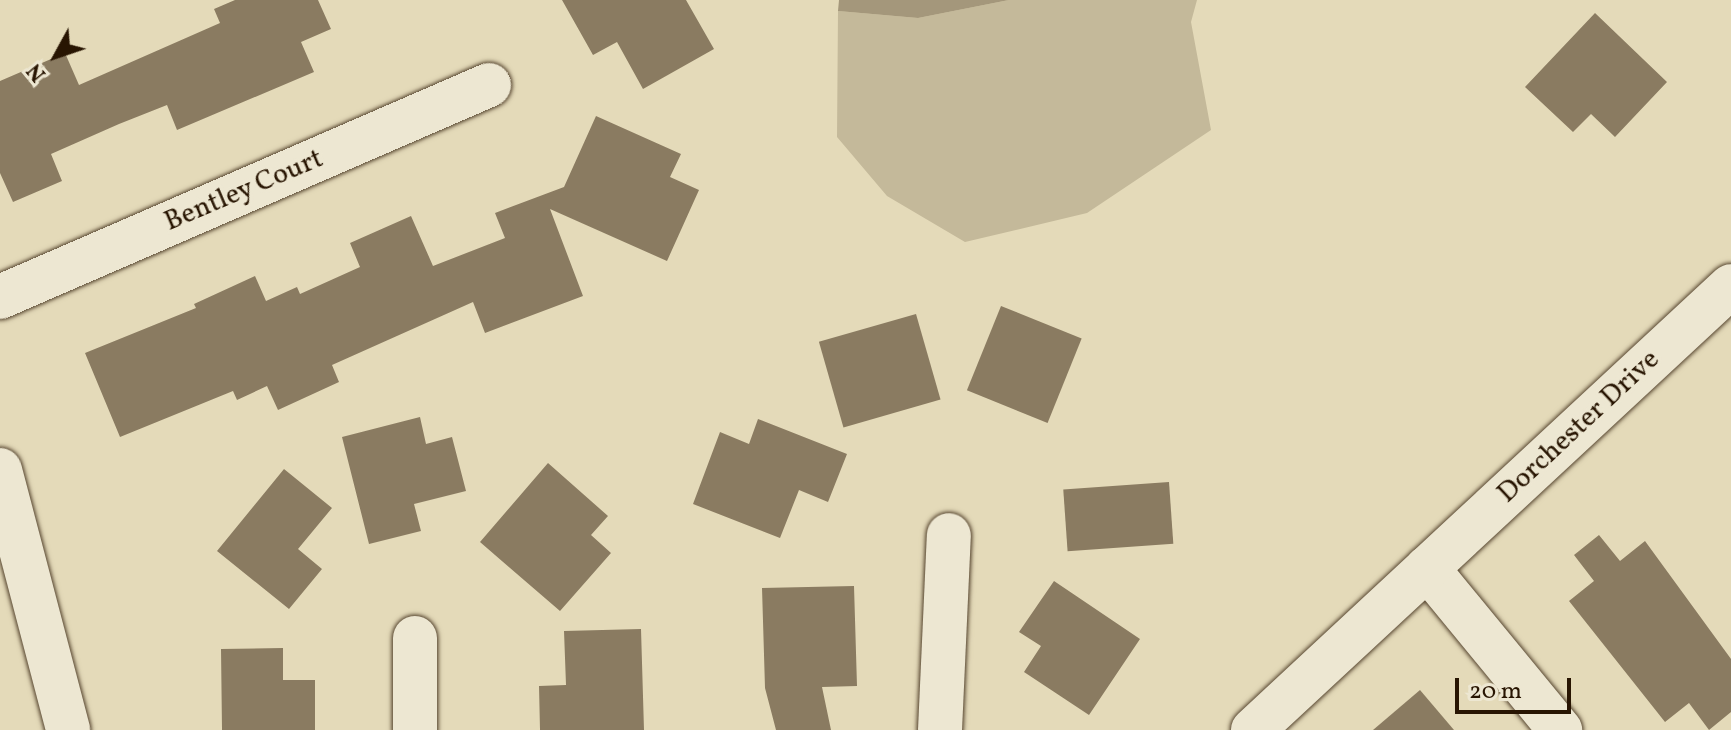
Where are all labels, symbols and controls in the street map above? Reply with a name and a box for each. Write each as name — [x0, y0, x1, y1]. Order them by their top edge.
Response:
north arrow — [16, 16, 96, 96]
text: N — [20, 56, 54, 88]
street label: Bentley Court — [159, 142, 329, 240]
street label: Dorchester Drive — [1491, 343, 1667, 511]
scale bar — [1459, 662, 1575, 712]
text: 20 m — [1469, 675, 1522, 709]

